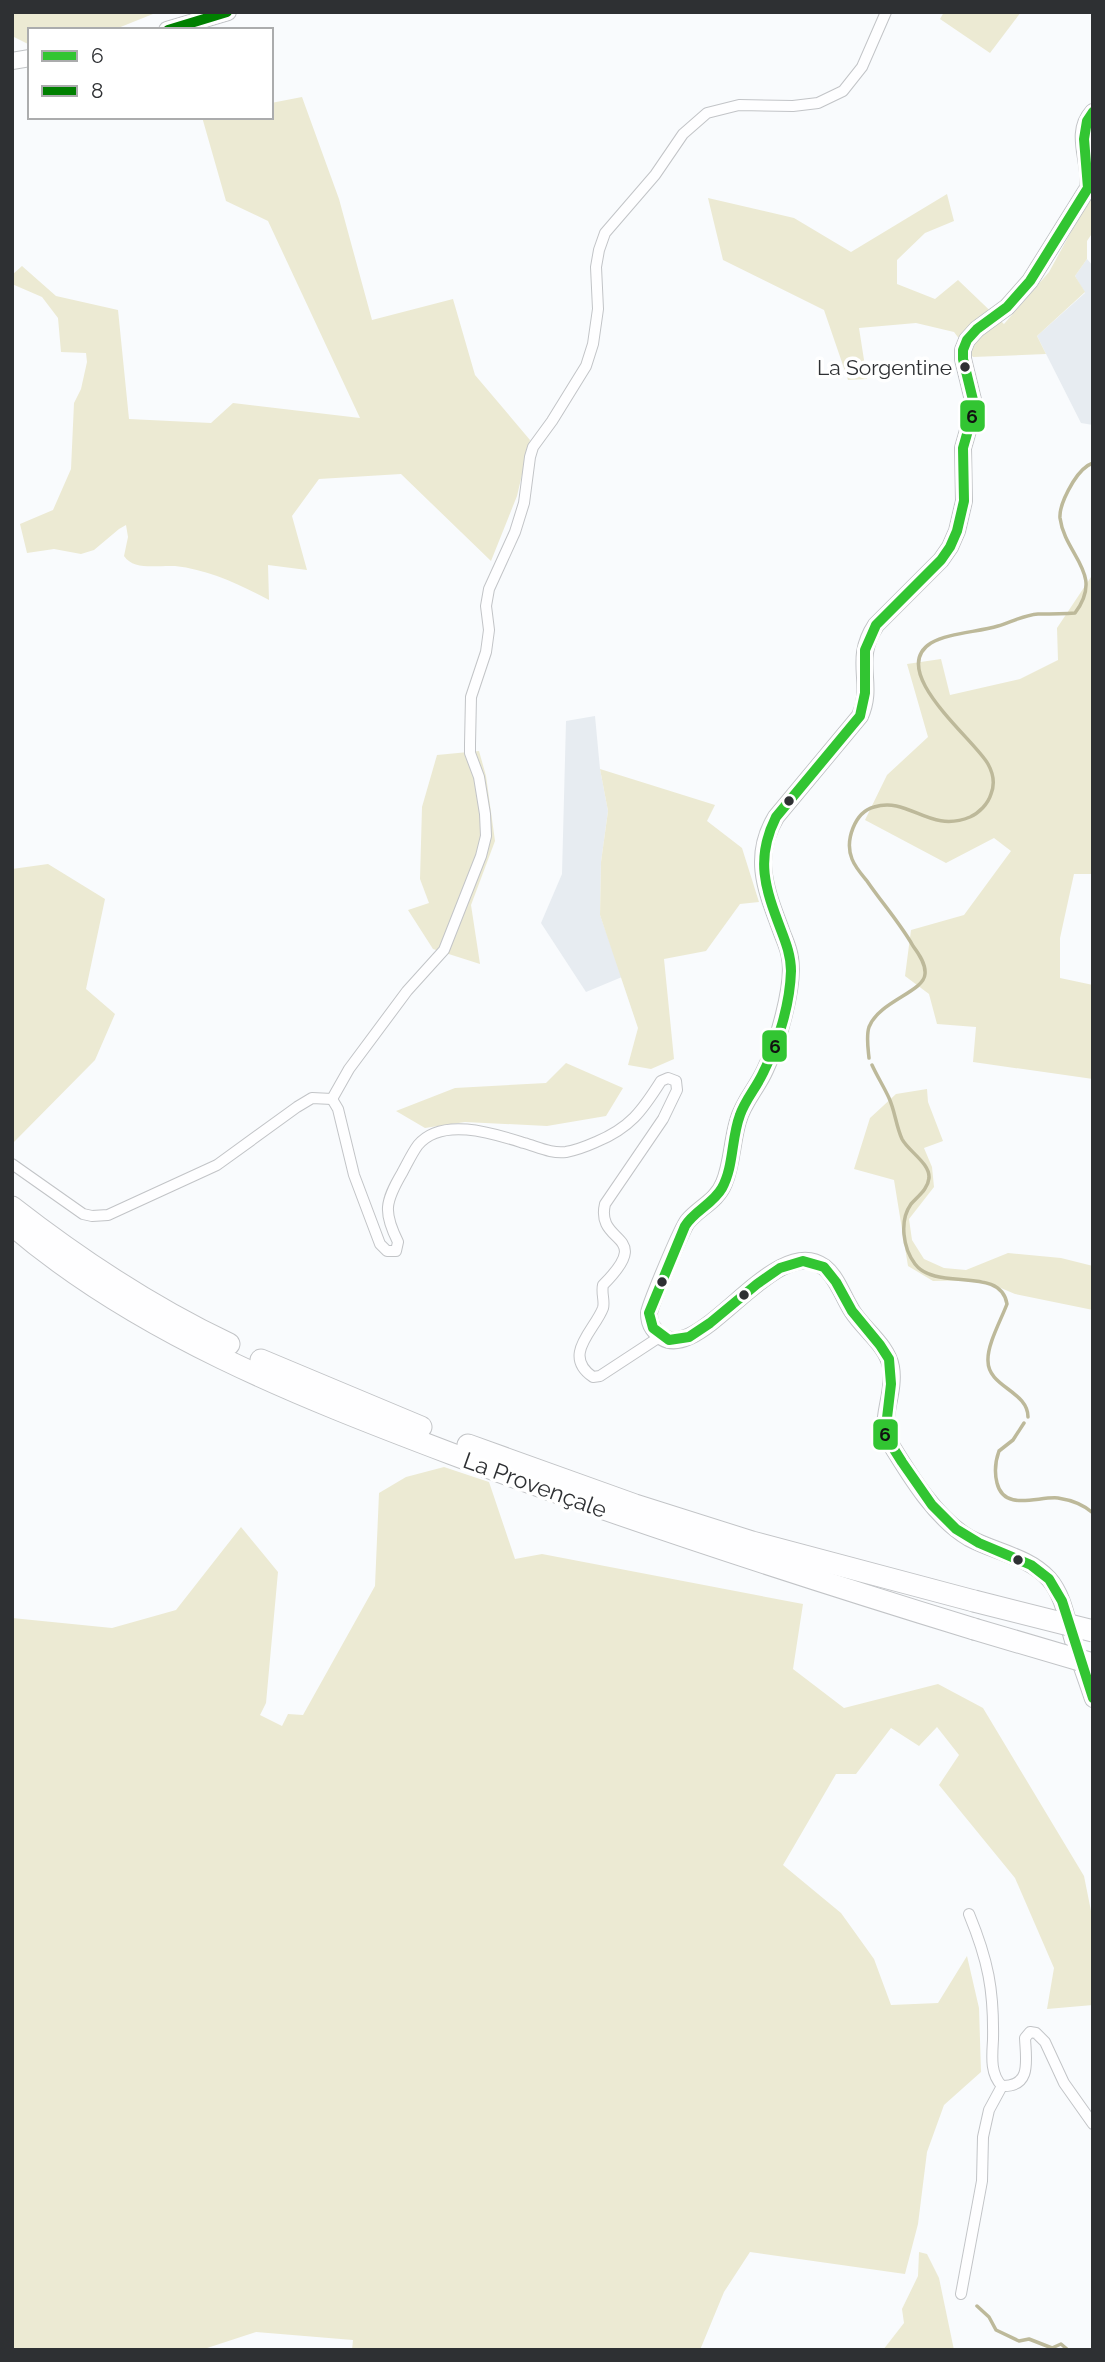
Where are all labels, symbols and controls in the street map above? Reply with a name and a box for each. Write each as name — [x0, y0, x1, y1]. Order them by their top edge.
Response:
legend — [28, 28, 273, 119]
text: 6 — [91, 43, 104, 68]
text: 8 — [91, 78, 103, 103]
place label: La Sorgentine — [817, 355, 952, 380]
marker: La Sorgentine — [958, 360, 972, 374]
line badge: 6 — [959, 399, 986, 433]
text: 6 — [966, 405, 978, 427]
unlabelled marker — [782, 794, 796, 808]
line badge: 6 — [761, 1029, 788, 1063]
text: 6 — [769, 1035, 781, 1057]
unlabelled marker — [655, 1275, 669, 1289]
unlabelled marker — [737, 1288, 751, 1302]
line badge: 6 — [872, 1418, 899, 1451]
text: 6 — [879, 1423, 891, 1445]
street label: La Provençale — [460, 1446, 611, 1523]
unlabelled marker — [1011, 1553, 1025, 1567]

